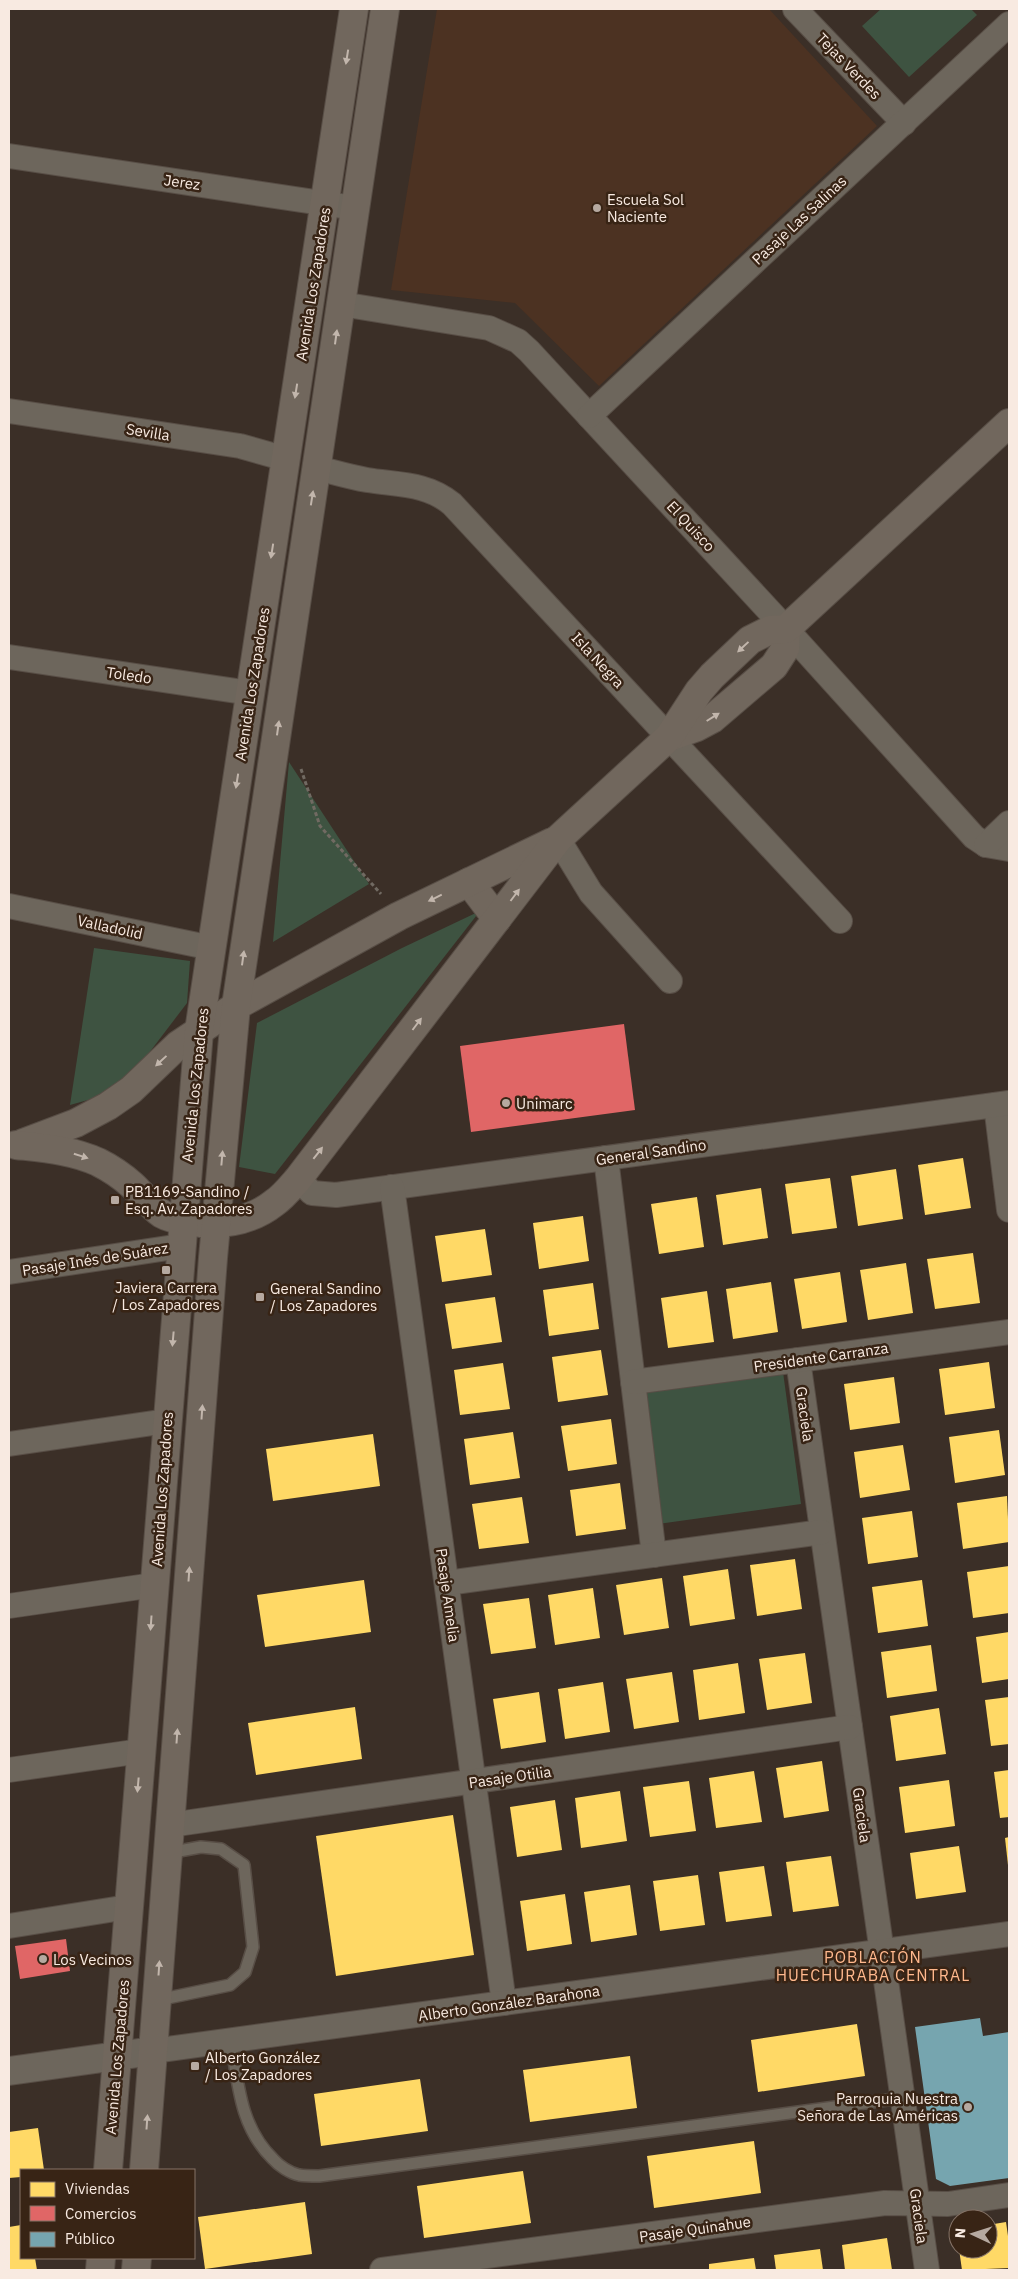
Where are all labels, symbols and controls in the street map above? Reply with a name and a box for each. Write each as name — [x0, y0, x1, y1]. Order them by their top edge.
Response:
street label: Tejas Verdes — [813, 29, 885, 103]
one-way arrow — [343, 49, 351, 65]
street label: Jerez — [163, 170, 201, 194]
street label: Pasaje Las Salinas — [748, 171, 850, 269]
place label: Escuela Sol Naciente — [607, 190, 684, 226]
marker: Escuela Sol Naciente — [591, 202, 603, 214]
street label: Avenida Los Zapadores — [291, 206, 335, 362]
one-way arrow — [332, 329, 340, 345]
one-way arrow — [292, 383, 300, 399]
street label: Sevilla — [125, 419, 171, 445]
one-way arrow — [309, 490, 317, 506]
street label: El Quisco — [663, 497, 719, 555]
one-way arrow — [267, 544, 275, 560]
street label: Avenida Los Zapadores — [230, 606, 274, 762]
street label: Isla Negra — [567, 628, 629, 692]
one-way arrow — [737, 641, 749, 653]
street label: Toledo — [105, 662, 153, 688]
one-way arrow — [706, 713, 720, 722]
one-way arrow — [274, 720, 282, 736]
one-way arrow — [233, 773, 241, 789]
one-way arrow — [510, 889, 521, 902]
one-way arrow — [428, 895, 442, 903]
street label: Valladolid — [76, 911, 144, 943]
one-way arrow — [240, 950, 248, 966]
street label: Avenida Los Zapadores — [177, 1007, 213, 1163]
one-way arrow — [412, 1018, 423, 1031]
one-way arrow — [156, 1055, 168, 1067]
place label: Unimarc — [516, 1094, 573, 1113]
marker: Unimarc — [500, 1097, 512, 1109]
street label: General Sandino — [595, 1135, 707, 1169]
one-way arrow — [313, 1147, 324, 1160]
one-way arrow — [219, 1150, 227, 1166]
one-way arrow — [74, 1152, 89, 1160]
place label: PB1169-Sandino / Esq. Av. Zapadores — [125, 1182, 253, 1218]
marker: PB1169-Sandino / Esq. Av. Zapadores — [109, 1194, 121, 1206]
street label: Pasaje Inés de Suárez — [21, 1238, 169, 1280]
marker: Javiera Carrera / Los Zapadores — [160, 1264, 172, 1276]
place label: Javiera Carrera / Los Zapadores — [112, 1278, 220, 1314]
place label: General Sandino / Los Zapadores — [270, 1279, 381, 1315]
marker: General Sandino / Los Zapadores — [254, 1291, 266, 1303]
one-way arrow — [169, 1331, 177, 1347]
street label: Presidente Carranza — [752, 1338, 890, 1376]
street label: Graciela — [792, 1385, 818, 1443]
one-way arrow — [198, 1404, 206, 1420]
street label: Avenida Los Zapadores — [147, 1411, 177, 1567]
street label: Pasaje Amelia — [432, 1547, 464, 1643]
one-way arrow — [186, 1566, 194, 1582]
one-way arrow — [147, 1615, 155, 1631]
one-way arrow — [173, 1728, 181, 1744]
street label: Pasaje Otilia — [467, 1762, 553, 1792]
one-way arrow — [134, 1777, 142, 1793]
street label: Graciela — [849, 1786, 875, 1844]
district label: POBLACIÓN HUECHURABA CENTRAL — [776, 1946, 970, 1985]
place label: Los Vecinos — [53, 1950, 132, 1969]
marker: Los Vecinos — [37, 1953, 49, 1965]
one-way arrow — [156, 1959, 164, 1975]
street label: Avenida Los Zapadores — [101, 1979, 133, 2135]
street label: Alberto González Barahona — [417, 1981, 601, 2025]
place label: Alberto González / Los Zapadores — [205, 2048, 320, 2084]
marker: Alberto González / Los Zapadores — [189, 2060, 201, 2072]
place label: Parroquia Nuestra Señora de Las Américas — [797, 2089, 958, 2125]
marker: Parroquia Nuestra Señora de Las Américas — [962, 2101, 974, 2113]
one-way arrow — [144, 2113, 152, 2129]
legend — [20, 2169, 195, 2259]
text: Viviendas — [65, 2179, 130, 2198]
street label: Graciela — [906, 2187, 932, 2245]
text: Comercios — [65, 2204, 136, 2223]
north arrow — [948, 2209, 998, 2259]
street label: Pasaje Quinahue — [638, 2212, 752, 2246]
text: N — [951, 2227, 969, 2239]
text: Público — [65, 2229, 115, 2248]

